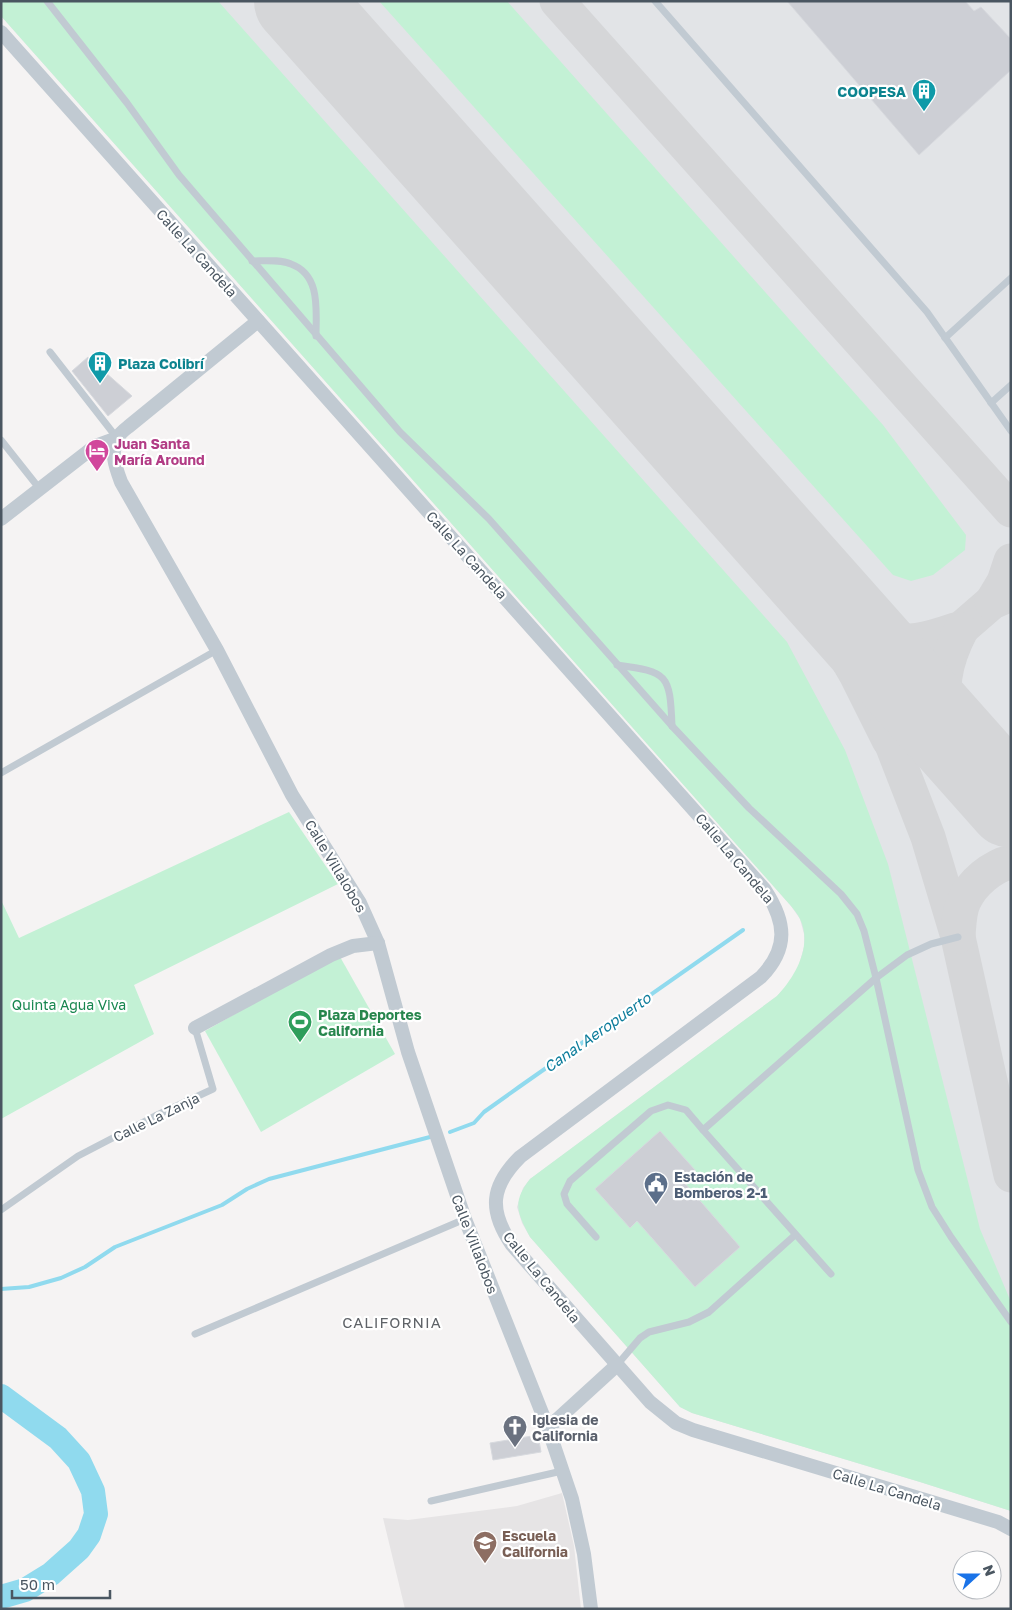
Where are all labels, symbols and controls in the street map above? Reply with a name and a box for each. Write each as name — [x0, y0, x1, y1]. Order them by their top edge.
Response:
building icon: COOPESA — [911, 78, 937, 112]
place label: COOPESA — [837, 83, 906, 100]
street label: Calle La Candela — [153, 205, 241, 301]
building icon: Plaza Colibrí — [87, 350, 113, 384]
place label: Plaza Colibrí — [118, 355, 205, 372]
place label: Juan Santa María Around — [114, 435, 205, 468]
hotel icon: Juan Santa María Around — [84, 438, 110, 472]
street label: Calle La Candela — [423, 507, 511, 603]
street label: Calle La Candela — [692, 809, 778, 907]
street label: Calle Villalobos — [302, 817, 370, 915]
water label: Canal Aeropuerto — [540, 988, 655, 1076]
park label: Quinta Agua Viva — [12, 996, 126, 1013]
place label: Plaza Deportes California — [318, 1006, 422, 1039]
sports icon: Plaza Deportes California — [287, 1009, 313, 1043]
street label: Calle La Zanja — [110, 1089, 202, 1145]
place label: Estación de Bomberos 2-1 — [674, 1168, 767, 1201]
public building icon: Estación de Bomberos 2-1 — [643, 1171, 669, 1205]
street label: Calle Villalobos — [448, 1192, 502, 1296]
street label: Calle La Candela — [500, 1228, 584, 1326]
district label: CALIFORNIA — [342, 1313, 442, 1331]
place label: Iglesia de California — [532, 1411, 598, 1444]
church icon: Iglesia de California — [502, 1414, 528, 1448]
street label: Calle La Candela — [831, 1464, 943, 1514]
place label: Escuela California — [502, 1527, 568, 1560]
school or university icon: Escuela California — [472, 1530, 498, 1564]
north arrow — [952, 1550, 1002, 1600]
text: N — [980, 1562, 999, 1578]
scale bar — [12, 1568, 110, 1600]
text: 50 m — [20, 1575, 55, 1593]

